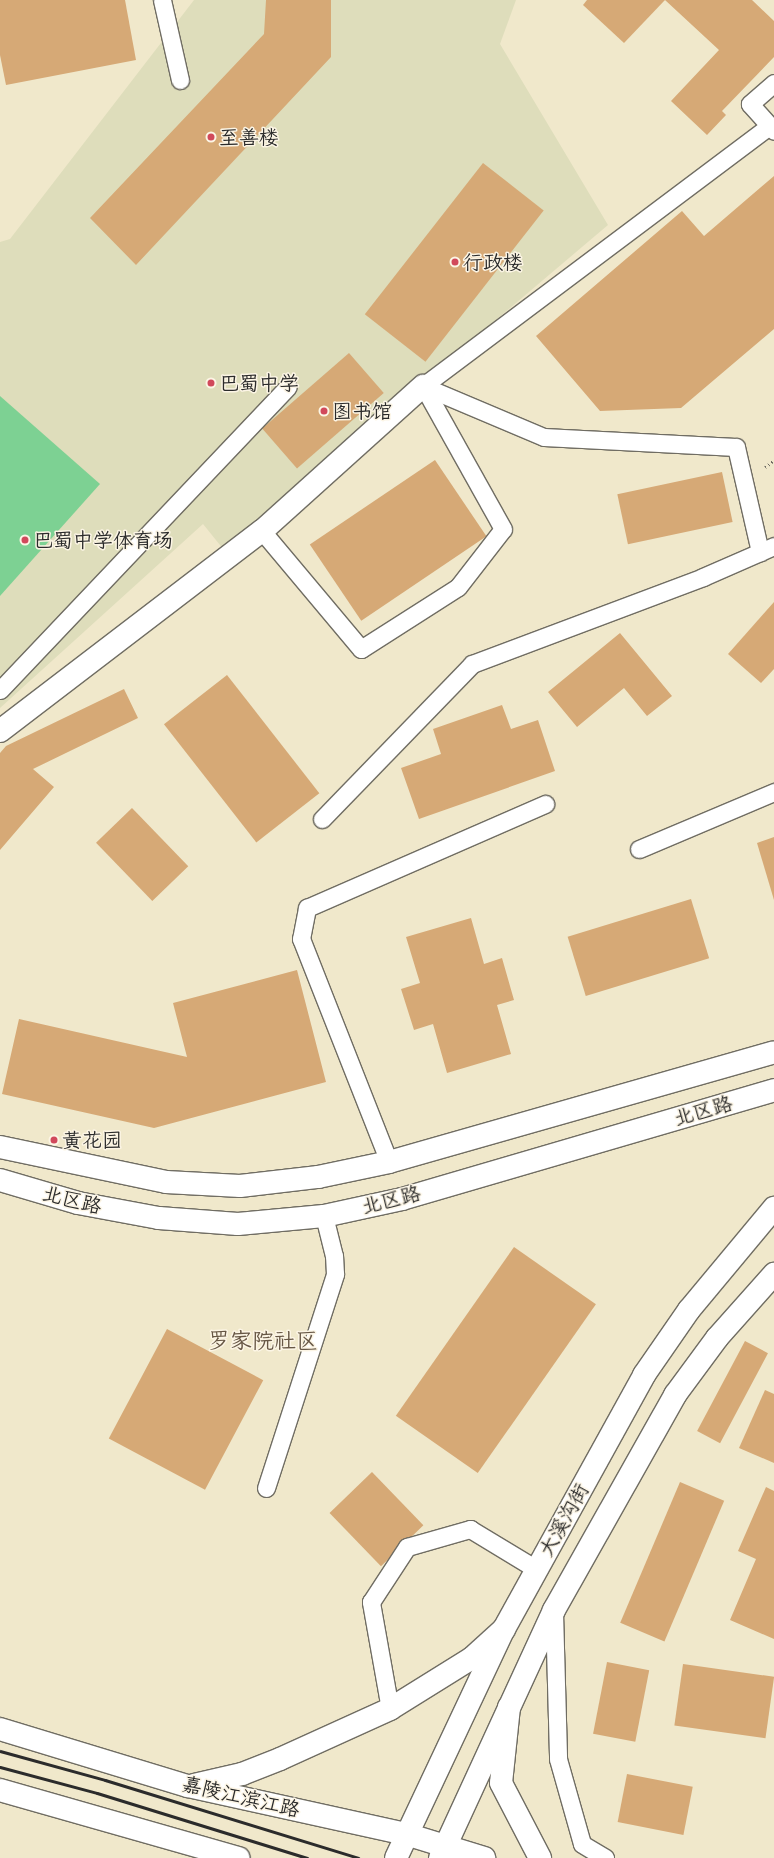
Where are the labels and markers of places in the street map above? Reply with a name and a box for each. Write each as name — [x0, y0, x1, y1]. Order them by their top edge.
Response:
place label: 至善楼 — [219, 125, 279, 149]
marker: 至善楼 — [206, 132, 216, 142]
place label: 行政楼 — [463, 250, 523, 274]
marker: 行政楼 — [450, 257, 460, 267]
place label: 巴蜀中学 — [219, 371, 299, 395]
marker: 巴蜀中学 — [206, 378, 216, 388]
place label: 图书馆 — [332, 399, 392, 423]
marker: 图书馆 — [319, 406, 329, 416]
place label: 巴蜀中学体育场 — [33, 528, 173, 552]
marker: 巴蜀中学体育场 — [20, 535, 30, 545]
place label: 黄花园 — [62, 1128, 122, 1152]
marker: 黄花园 — [49, 1135, 59, 1145]

